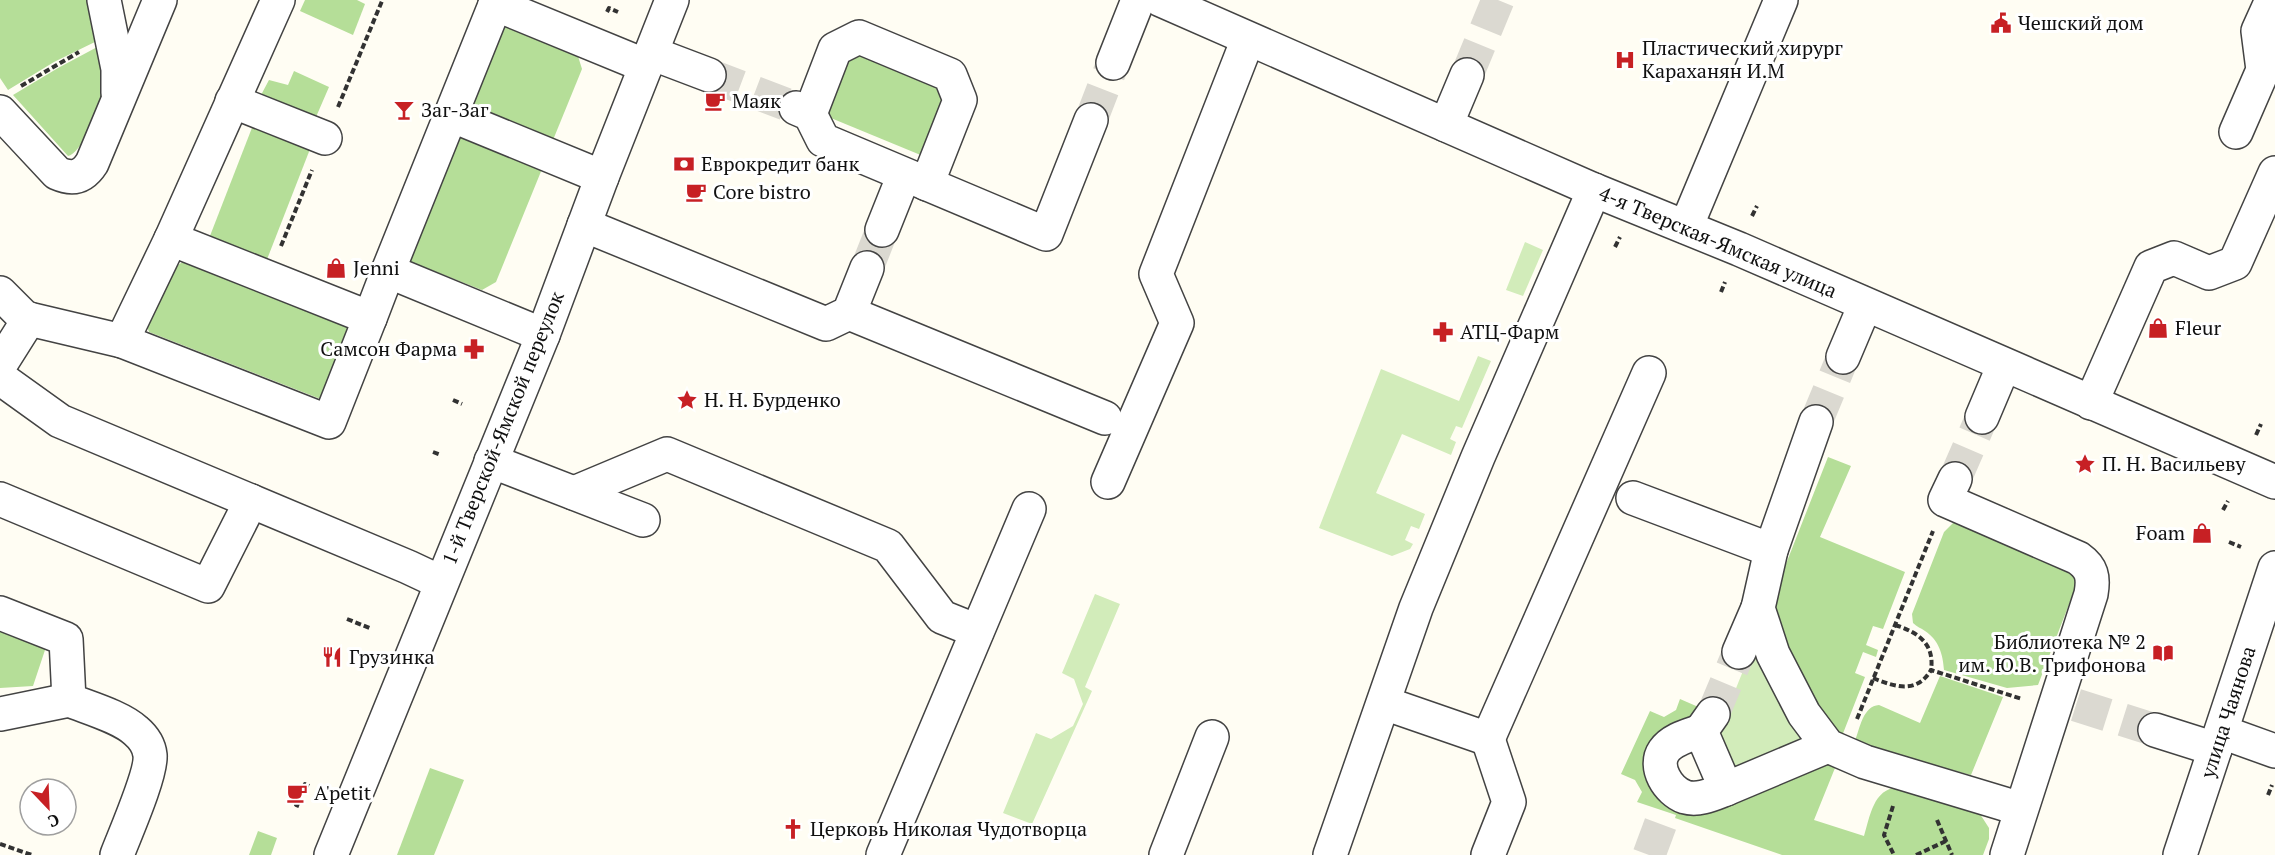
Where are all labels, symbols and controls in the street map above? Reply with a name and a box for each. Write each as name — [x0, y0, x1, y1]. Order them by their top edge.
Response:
place label: Чешский дом — [2018, 9, 2144, 36]
public building icon: Чешский дом — [1989, 11, 2013, 35]
place label: Пластический хирург Караханян И.М — [1642, 34, 1843, 84]
hospital icon: Пластический хирург Караханян И.М — [1613, 48, 1637, 72]
place label: Маяк — [732, 87, 781, 114]
cafe icon: Маяк — [703, 89, 727, 113]
place label: Заг-Заг — [421, 96, 489, 123]
bar icon: Заг-Заг — [392, 98, 416, 122]
place label: Еврокредит банк — [701, 150, 860, 177]
bank icon: Еврокредит банк — [672, 152, 696, 176]
place label: Core bistro — [713, 178, 811, 205]
street label: 4-я Тверская-Ямская улица — [1595, 179, 1841, 304]
cafe icon: Core bistro — [684, 180, 708, 204]
place label: Jenni — [353, 254, 400, 281]
shop icon: Jenni — [324, 256, 348, 280]
street label: 1-й Тверской-Ямской переулок — [435, 287, 570, 569]
place label: Fleur — [2175, 314, 2221, 341]
shop icon: Fleur — [2146, 316, 2170, 340]
place label: АТЦ-Фарм — [1460, 318, 1560, 345]
pharmacy icon: АТЦ-Фарм — [1431, 320, 1455, 344]
place label: Самсон Фарма — [320, 335, 457, 362]
pharmacy icon: Самсон Фарма — [462, 337, 486, 361]
place label: Н. Н. Бурденко — [704, 386, 841, 413]
place icon: Н. Н. Бурденко — [675, 388, 699, 412]
place label: П. Н. Васильеву — [2102, 450, 2247, 477]
place icon: П. Н. Васильеву — [2073, 452, 2097, 476]
place label: Foam — [2136, 519, 2185, 546]
shop icon: Foam — [2190, 521, 2214, 545]
place label: Библиотека № 2 им. Ю.В. Трифонова — [1958, 628, 2146, 678]
library icon: Библиотека № 2 им. Ю.В. Трифонова — [2151, 641, 2175, 665]
street label: улица Чаянова — [2193, 642, 2262, 782]
place label: Грузинка — [349, 643, 435, 670]
restaurant icon: Грузинка — [320, 645, 344, 669]
north arrow — [18, 777, 78, 837]
place label: A'petit — [314, 779, 372, 806]
cafe icon: A'petit — [285, 781, 309, 805]
text: С — [45, 809, 63, 833]
place label: Церковь Николая Чудотворца — [810, 815, 1087, 842]
church icon: Церковь Николая Чудотворца — [781, 817, 805, 841]

